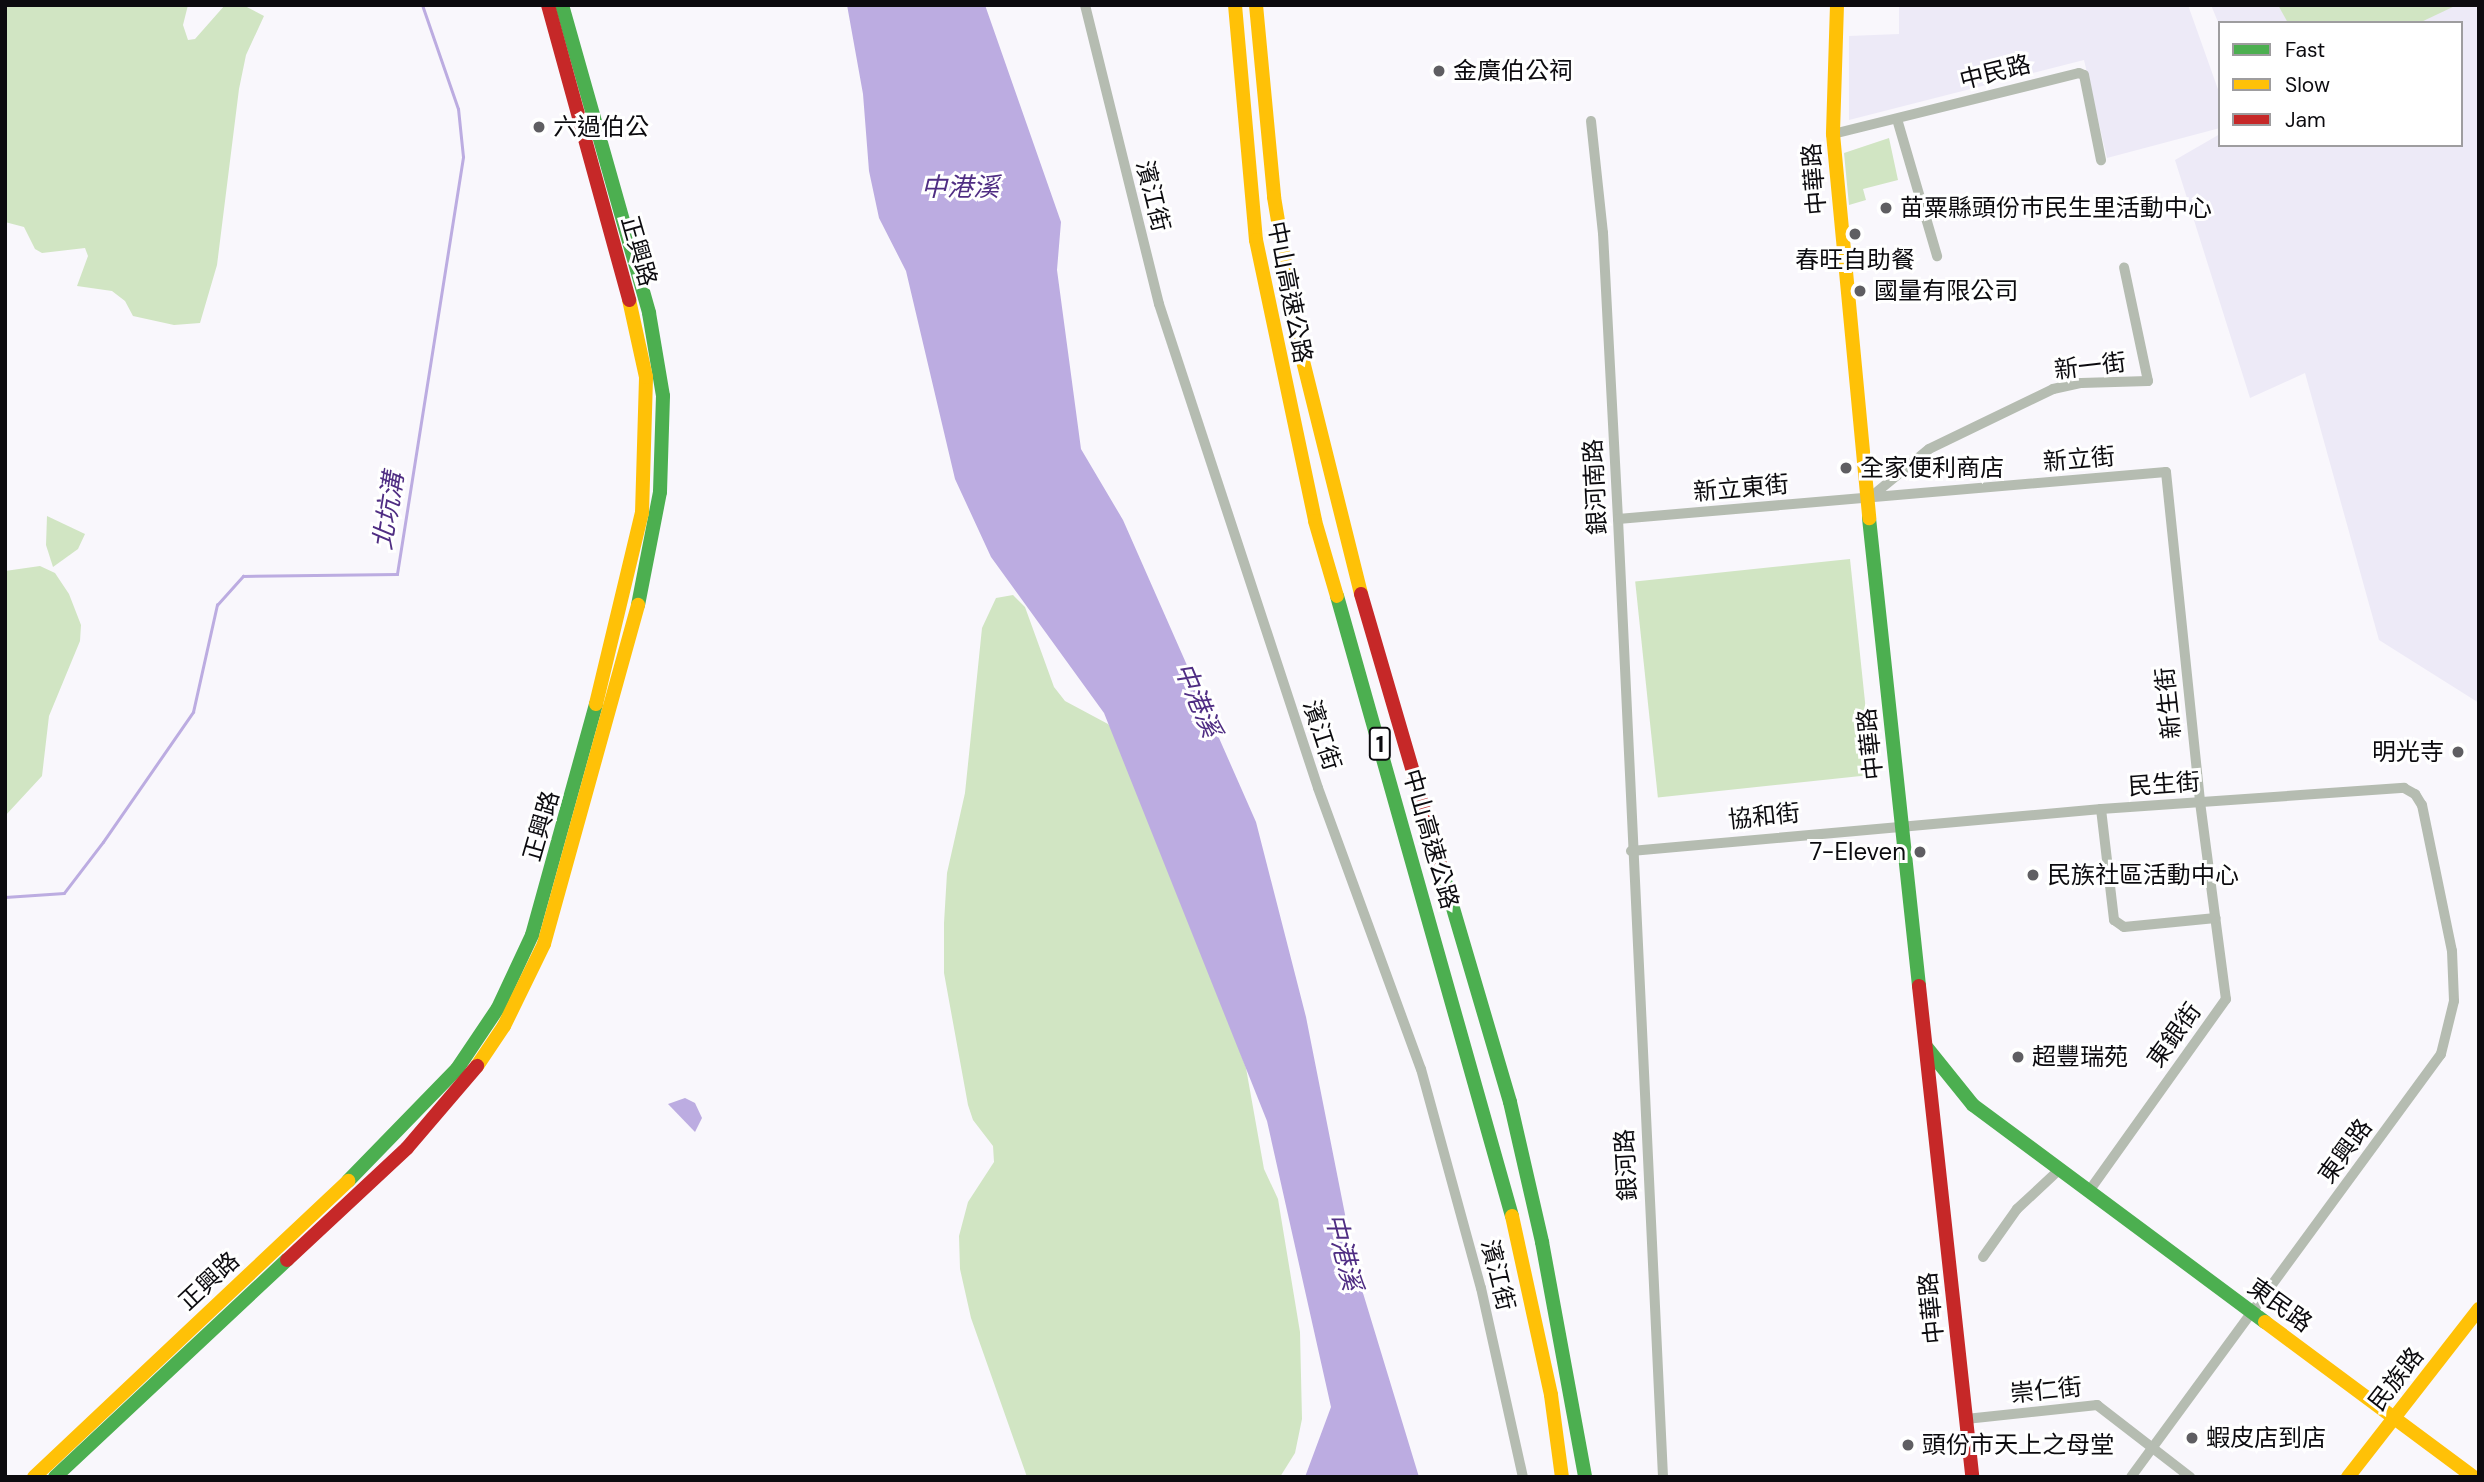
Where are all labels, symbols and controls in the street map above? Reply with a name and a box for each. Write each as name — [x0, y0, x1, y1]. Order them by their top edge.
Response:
legend — [2218, 21, 2463, 147]
text: Fast — [2285, 36, 2325, 64]
street label: 中民路 — [1957, 49, 2033, 95]
place label: 金廣伯公祠 — [1453, 57, 1573, 85]
marker: 金廣伯公祠 — [1431, 63, 1447, 79]
text: Slow — [2285, 71, 2330, 99]
text: Jam — [2285, 106, 2326, 134]
place label: 六過伯公 — [553, 113, 649, 141]
marker: 六過伯公 — [531, 119, 547, 135]
street label: 中華路 — [1797, 142, 1831, 216]
street label: 濱江街 — [1130, 158, 1176, 234]
water label: 中港溪 — [921, 172, 999, 204]
place label: 苗粟縣頭份巿民生里活動中心 — [1900, 194, 2212, 222]
marker: 苗粟縣頭份巿民生里活動中心 — [1878, 200, 1894, 216]
street label: 正興路 — [615, 212, 663, 290]
street label: 中山高速公路 — [1262, 219, 1318, 365]
marker: 春旺自助餐 — [1847, 226, 1863, 242]
place label: 春旺自助餐 — [1795, 246, 1915, 274]
place label: 國量有限公司 — [1874, 277, 2018, 305]
marker: 國量有限公司 — [1852, 283, 1868, 299]
street label: 新一街 — [2053, 347, 2127, 385]
street label: 銀河南路 — [1578, 438, 1612, 536]
street label: 新立街 — [2042, 442, 2116, 476]
place label: 全家便利商店 — [1860, 454, 2004, 482]
marker: 全家便利商店 — [1838, 460, 1854, 476]
street label: 新立東街 — [1692, 469, 1790, 507]
water label: 北坑溝 — [367, 470, 411, 552]
water label: 中港溪 — [1167, 658, 1227, 742]
street label: 新生街 — [2150, 666, 2186, 740]
street label: 濱江街 — [1297, 696, 1347, 774]
street label: 中華路 — [1852, 707, 1888, 781]
road number: 1 — [1368, 724, 1392, 764]
place label: 明光寺 — [2372, 738, 2444, 766]
marker: 明光寺 — [2450, 744, 2466, 760]
street label: 中山高速公路 — [1397, 766, 1465, 912]
street label: 民生街 — [2127, 767, 2201, 801]
street label: 正興路 — [517, 787, 565, 865]
street label: 協和街 — [1727, 798, 1801, 834]
place label: 7-Eleven — [1809, 838, 1906, 866]
marker: 7-Eleven — [1912, 844, 1928, 860]
place label: 民族社區活動中心 — [2047, 861, 2239, 889]
marker: 民族社區活動中心 — [2025, 867, 2041, 883]
street label: 東銀街 — [2141, 997, 2207, 1073]
place label: 超豐瑞苑 — [2032, 1043, 2128, 1071]
marker: 超豐瑞苑 — [2010, 1049, 2026, 1065]
street label: 東興路 — [2312, 1113, 2378, 1189]
street label: 銀河路 — [1610, 1128, 1642, 1202]
water label: 中港溪 — [1318, 1210, 1368, 1294]
street label: 濱江街 — [1475, 1237, 1521, 1313]
street label: 正興路 — [173, 1246, 245, 1316]
street label: 中華路 — [1913, 1271, 1949, 1345]
street label: 東民路 — [2242, 1272, 2318, 1338]
street label: 民族路 — [2362, 1342, 2430, 1416]
street label: 崇仁街 — [2009, 1372, 2083, 1408]
place label: 蝦皮店到店 — [2206, 1424, 2326, 1452]
marker: 蝦皮店到店 — [2184, 1430, 2200, 1446]
place label: 頭份市天上之母堂 — [1922, 1431, 2114, 1459]
marker: 頭份市天上之母堂 — [1900, 1437, 1916, 1453]

